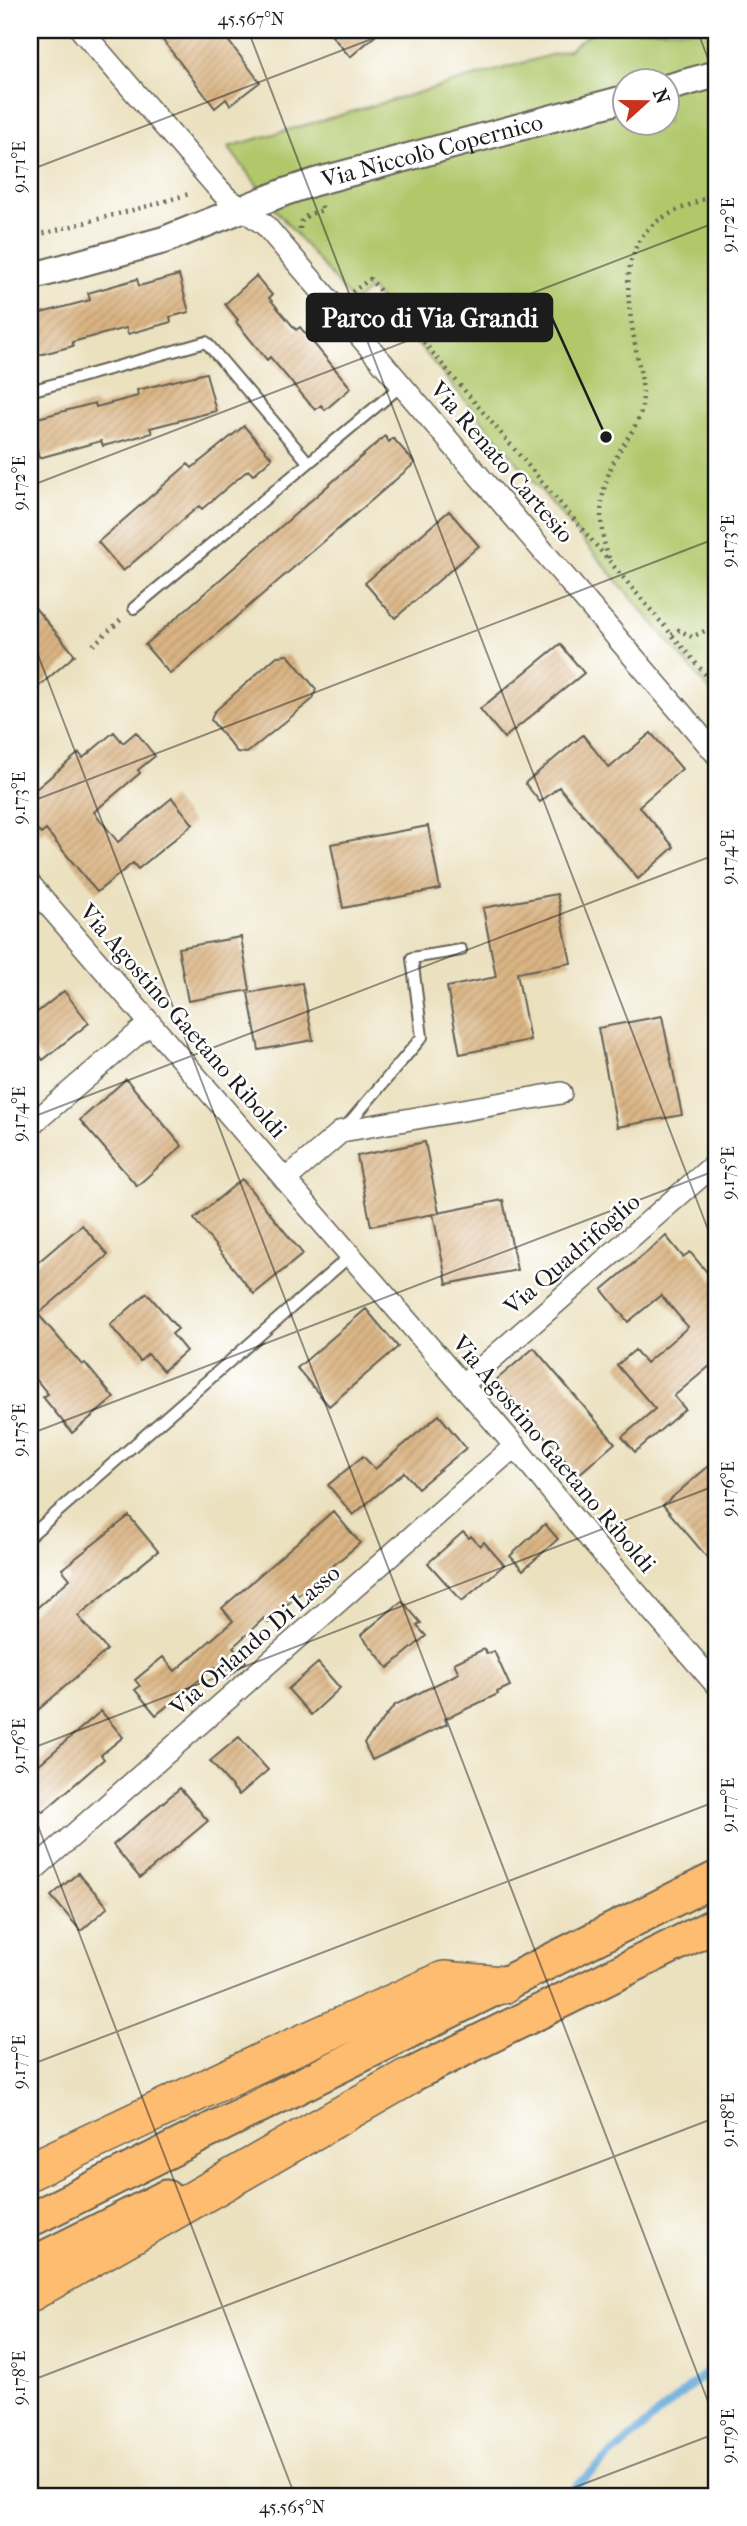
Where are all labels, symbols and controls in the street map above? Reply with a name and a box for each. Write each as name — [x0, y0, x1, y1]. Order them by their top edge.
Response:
text: 45.567°N — [218, 9, 285, 30]
north arrow — [610, 66, 680, 136]
text: N — [648, 86, 674, 107]
street label: Via Niccolò Copernico — [317, 107, 546, 194]
text: 9.171°E — [9, 141, 30, 193]
text: 9.172°E — [718, 198, 739, 252]
callout: Parco di Via Grandi — [307, 294, 552, 341]
text: Parco di Via Grandi — [322, 303, 539, 334]
street label: Via Renato Cartesio — [424, 375, 580, 548]
text: 9.172°E — [9, 456, 30, 510]
text: 9.173°E — [718, 515, 739, 567]
text: 9.173°E — [9, 772, 30, 824]
text: 9.174°E — [718, 829, 739, 885]
street label: Via Agostino Gaetano Riboldi — [73, 897, 292, 1144]
text: 9.174°E — [9, 1086, 30, 1142]
text: 9.175°E — [718, 1146, 739, 1200]
street label: Via Quadrifoglio — [498, 1187, 646, 1321]
street label: Via Agostino Gaetano Riboldi — [446, 1329, 662, 1578]
text: 9.175°E — [9, 1403, 30, 1457]
text: 9.176°E — [718, 1461, 739, 1517]
street label: Via Orlando Di Lasso — [164, 1559, 346, 1722]
text: 9.176°E — [9, 1718, 30, 1774]
text: 9.177°E — [718, 1778, 739, 1832]
text: 9.177°E — [9, 2035, 30, 2089]
text: 9.178°E — [718, 2093, 739, 2147]
text: 9.178°E — [9, 2351, 30, 2405]
text: 9.179°E — [718, 2408, 739, 2464]
text: 45.565°N — [259, 2497, 325, 2518]

